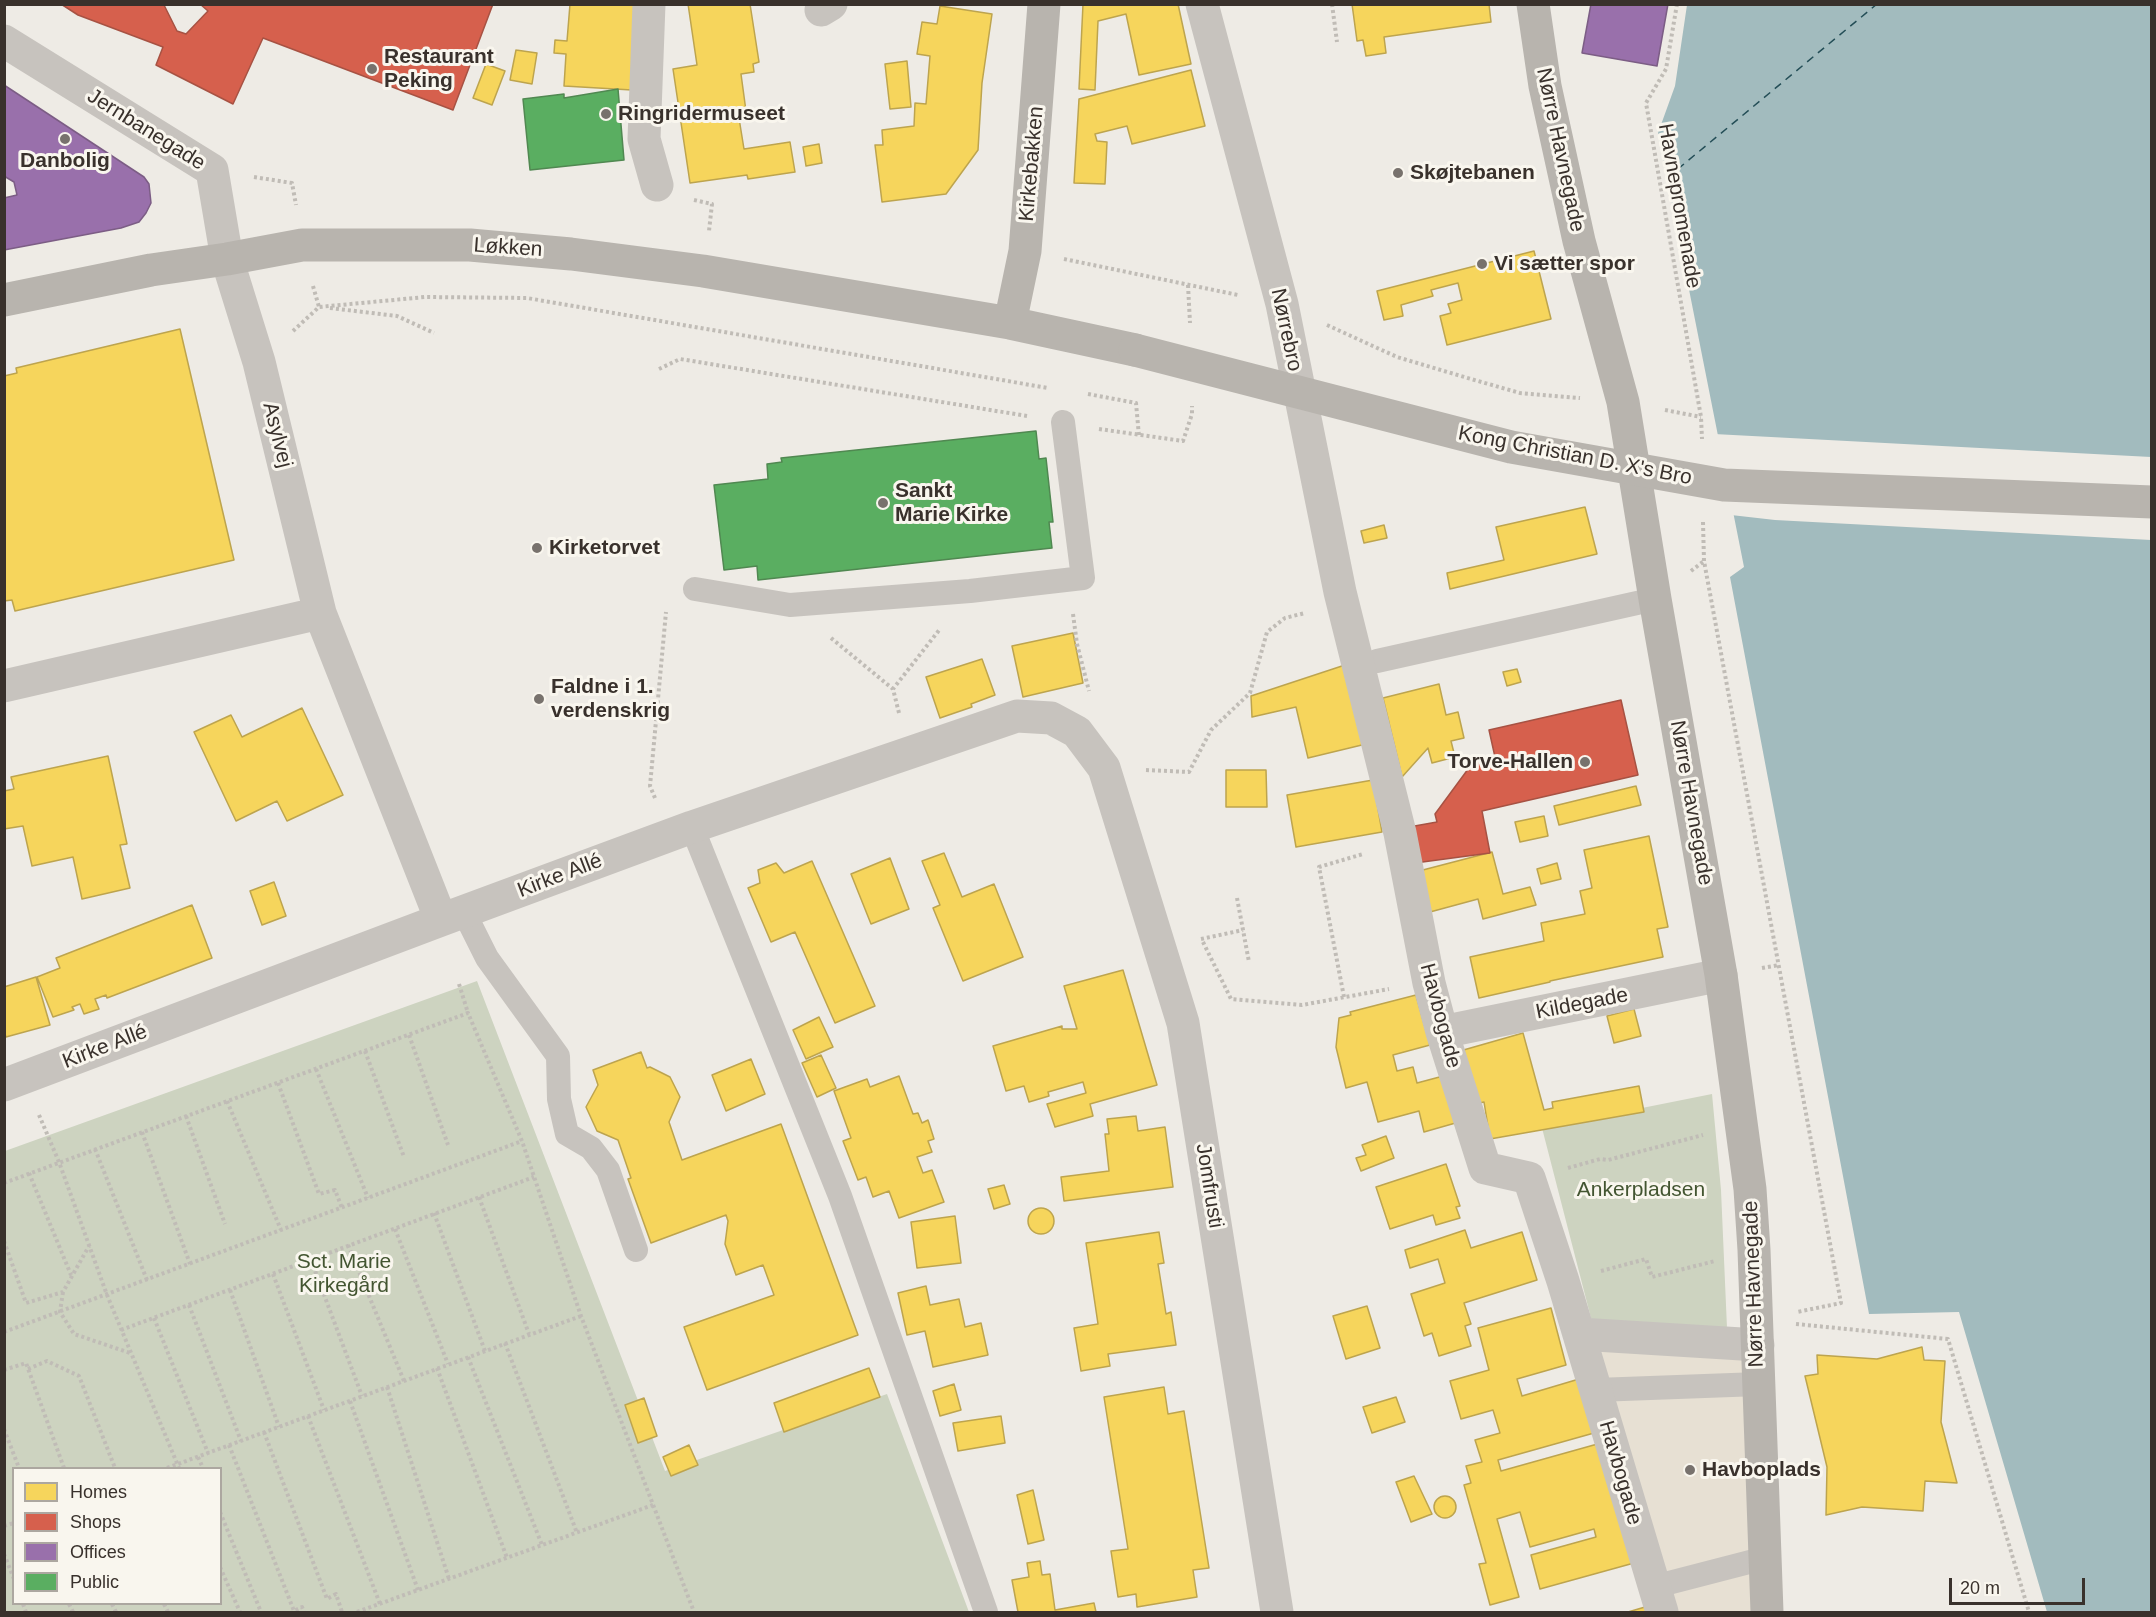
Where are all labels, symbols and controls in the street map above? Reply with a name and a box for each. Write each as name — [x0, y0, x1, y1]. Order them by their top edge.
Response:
place label: Restaurant Peking — [384, 44, 494, 94]
marker: Restaurant Peking — [365, 62, 379, 76]
street label: Nørre Havnegade — [1530, 66, 1590, 234]
street label: Jernbanegade — [82, 84, 210, 176]
place label: Ringridermuseet — [618, 101, 785, 127]
street label: Kirkebakken — [1014, 105, 1050, 223]
marker: Ringridermuseet — [599, 107, 613, 121]
street label: Havnepromenade — [1652, 122, 1706, 290]
marker: Danbolig — [58, 132, 72, 146]
place label: Danbolig — [20, 148, 110, 174]
place label: Skøjtebanen — [1410, 160, 1535, 186]
marker: Skøjtebanen — [1391, 166, 1405, 180]
street label: Løkken — [473, 233, 543, 263]
place label: Vi sætter spor — [1494, 251, 1635, 277]
marker: Vi sætter spor — [1475, 257, 1489, 271]
street label: Nørrebro — [1265, 286, 1307, 374]
street label: Asylvej — [257, 400, 297, 470]
street label: Kong Christian D. X's Bro — [1456, 421, 1694, 491]
place label: Sankt Marie Kirke — [895, 478, 1008, 528]
marker: Sankt Marie Kirke — [876, 496, 890, 510]
place label: Kirketorvet — [549, 535, 660, 561]
marker: Kirketorvet — [530, 541, 544, 555]
place label: Faldne i 1. verdenskrig — [551, 674, 670, 724]
marker: Faldne i 1. verdenskrig — [532, 692, 546, 706]
street label: Nørre Havnegade — [1664, 719, 1718, 887]
place label: Torve-Hallen — [1447, 749, 1573, 775]
marker: Torve-Hallen — [1578, 755, 1592, 769]
street label: Kirke Allé — [514, 848, 606, 904]
street label: Havbogade — [1414, 961, 1466, 1071]
street label: Kildegade — [1534, 983, 1630, 1025]
street label: Kirke Allé — [59, 1019, 151, 1075]
street label: Jomfrusti — [1190, 1142, 1228, 1230]
park label: Ankerpladsen — [1577, 1177, 1705, 1203]
street label: Nørre Havnegade — [1738, 1200, 1770, 1368]
park label: Sct. Marie Kirkegård — [297, 1249, 391, 1299]
street label: Havbogade — [1593, 1418, 1647, 1528]
place label: Havboplads — [1702, 1457, 1821, 1483]
marker: Havboplads — [1683, 1463, 1697, 1477]
legend — [12, 1467, 222, 1605]
text: Homes — [70, 1482, 127, 1502]
text: Shops — [70, 1512, 121, 1532]
text: Offices — [70, 1542, 126, 1562]
scale bar — [1952, 1566, 2088, 1604]
text: Public — [70, 1572, 119, 1592]
text: 20 m — [1960, 1578, 2000, 1598]

